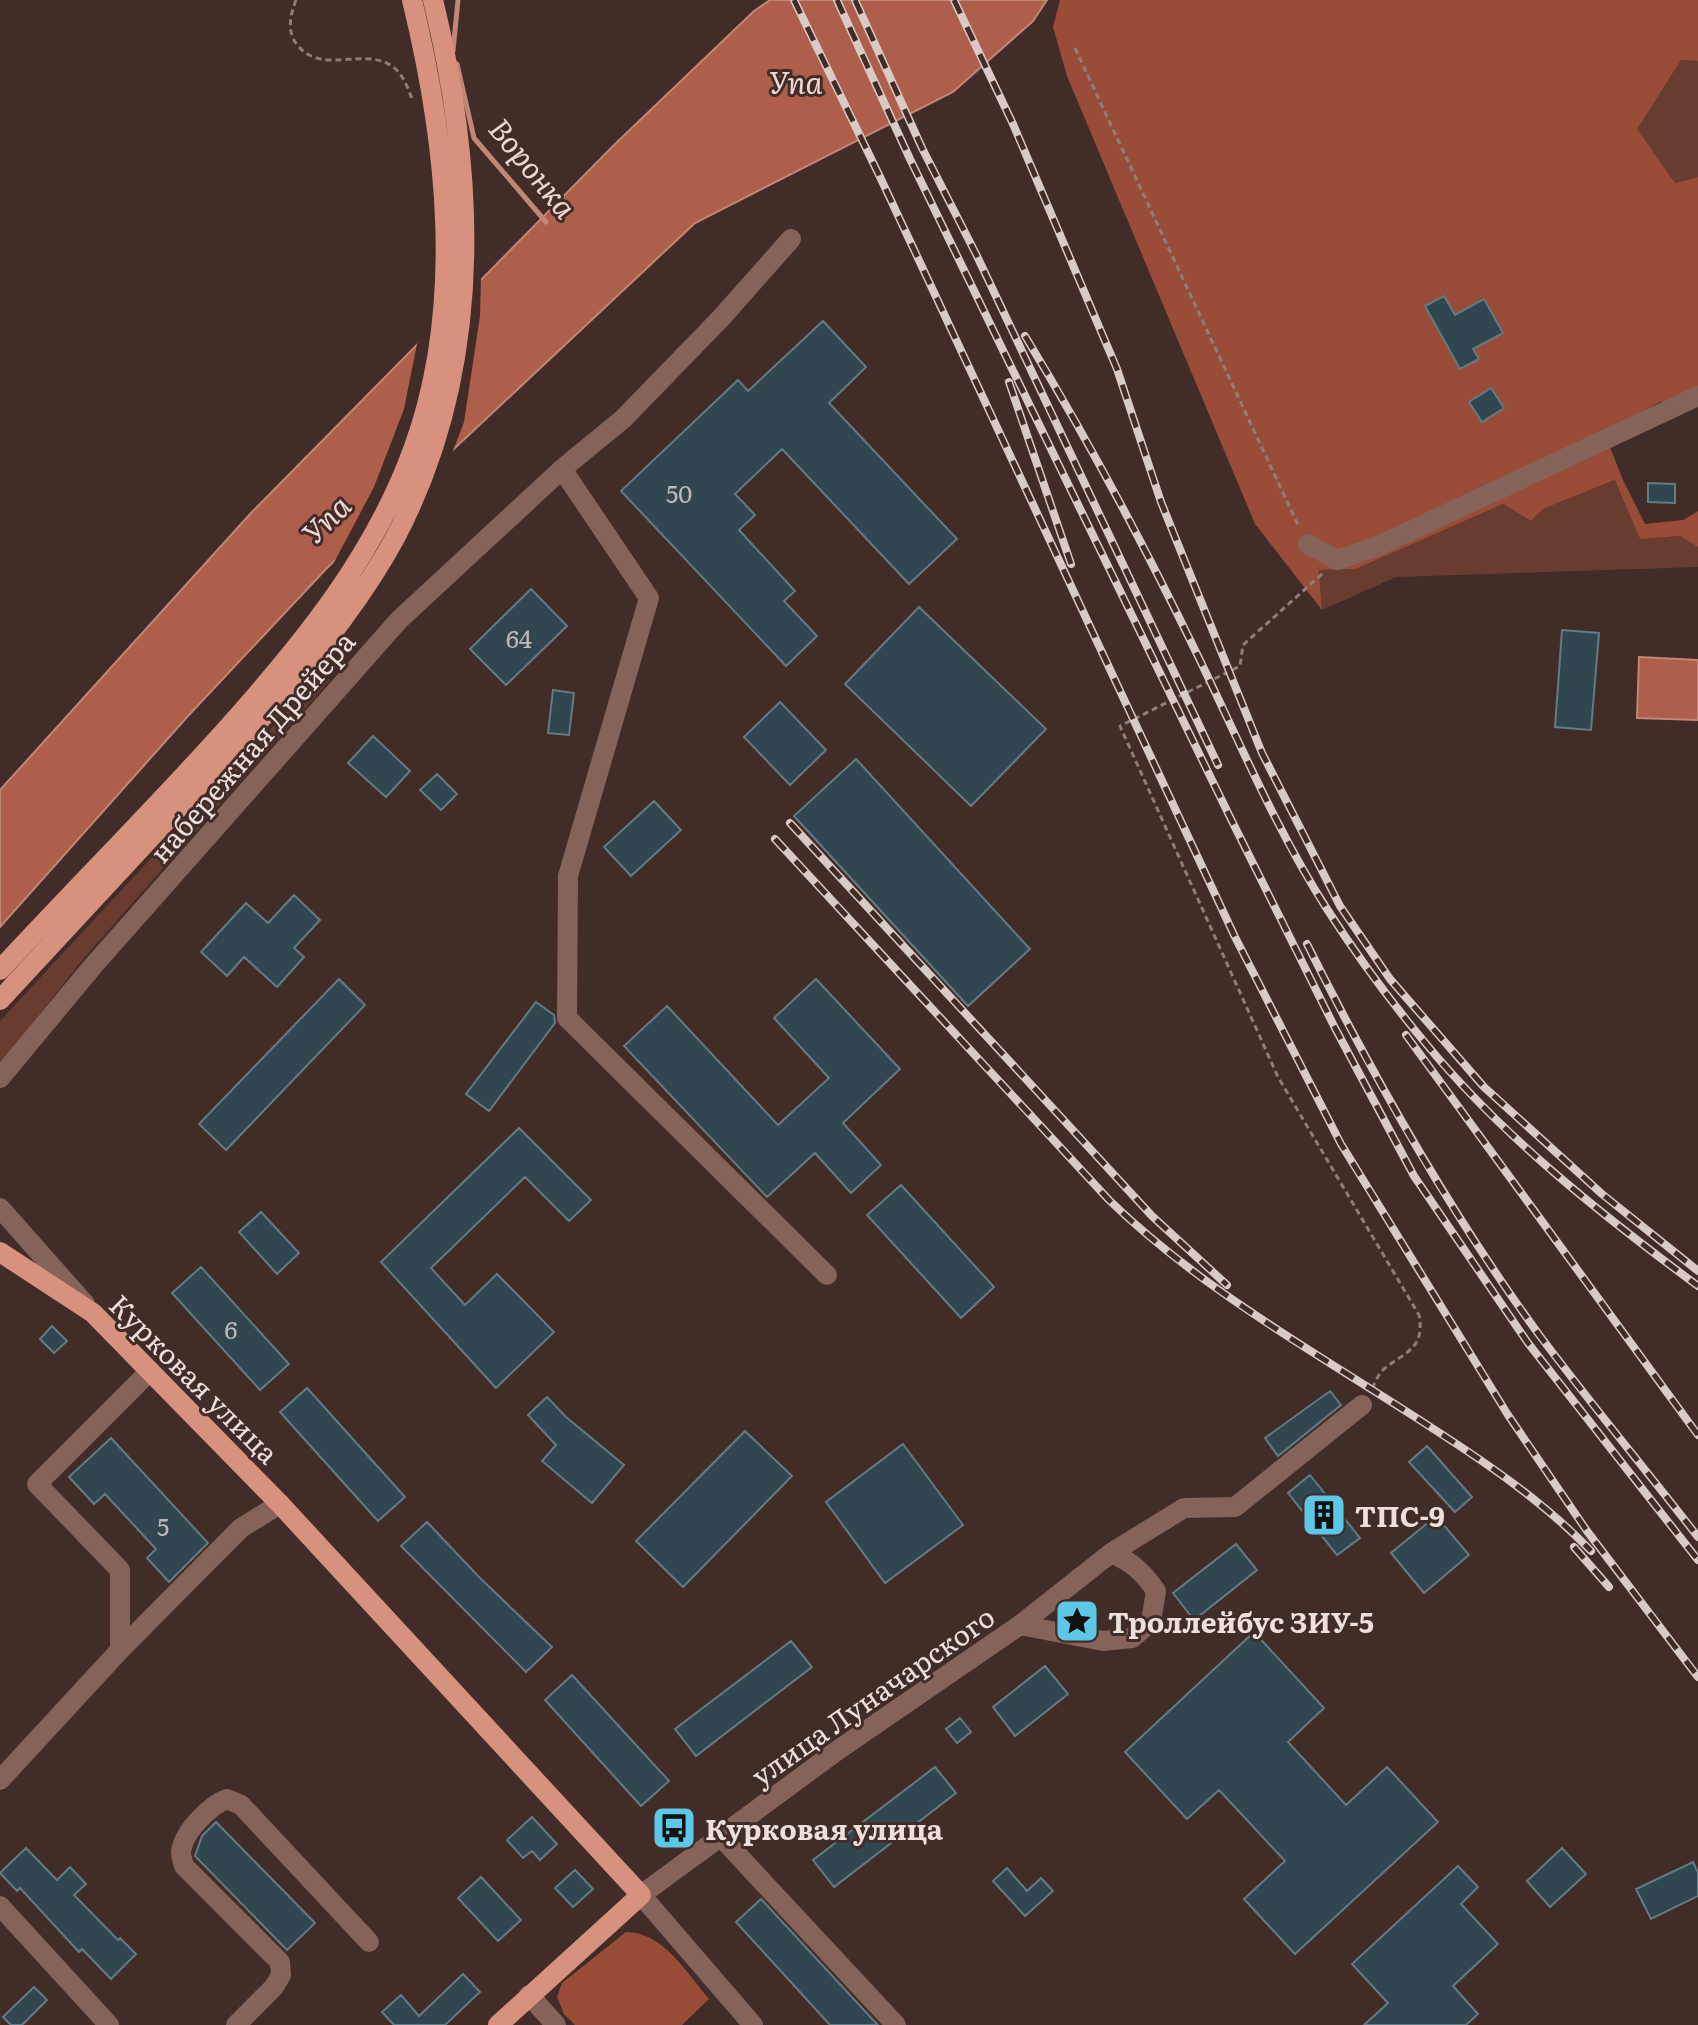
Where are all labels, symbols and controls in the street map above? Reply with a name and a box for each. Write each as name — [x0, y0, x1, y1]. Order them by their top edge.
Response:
water label: Упа — [769, 59, 823, 103]
water label: Воронка — [480, 107, 588, 227]
house number: 50 — [666, 475, 692, 510]
water label: Упа — [291, 484, 359, 552]
house number: 64 — [506, 620, 532, 655]
street label: набережная Дрейера — [138, 621, 364, 871]
street label: Курковая улица — [101, 1284, 289, 1472]
house number: 6 — [225, 1311, 238, 1346]
building icon: ТПС-9 — [1300, 1491, 1348, 1539]
place label: ТПС-9 — [1355, 1494, 1445, 1536]
house number: 5 — [157, 1508, 169, 1543]
street label: улица Луначарского — [742, 1595, 1002, 1795]
place icon: Троллейбус ЗИУ-5 — [1053, 1597, 1101, 1645]
place label: Троллейбус ЗИУ-5 — [1108, 1600, 1374, 1642]
bus stop icon: Курковая улица — [650, 1804, 698, 1852]
place label: Курковая улица — [705, 1807, 944, 1849]

